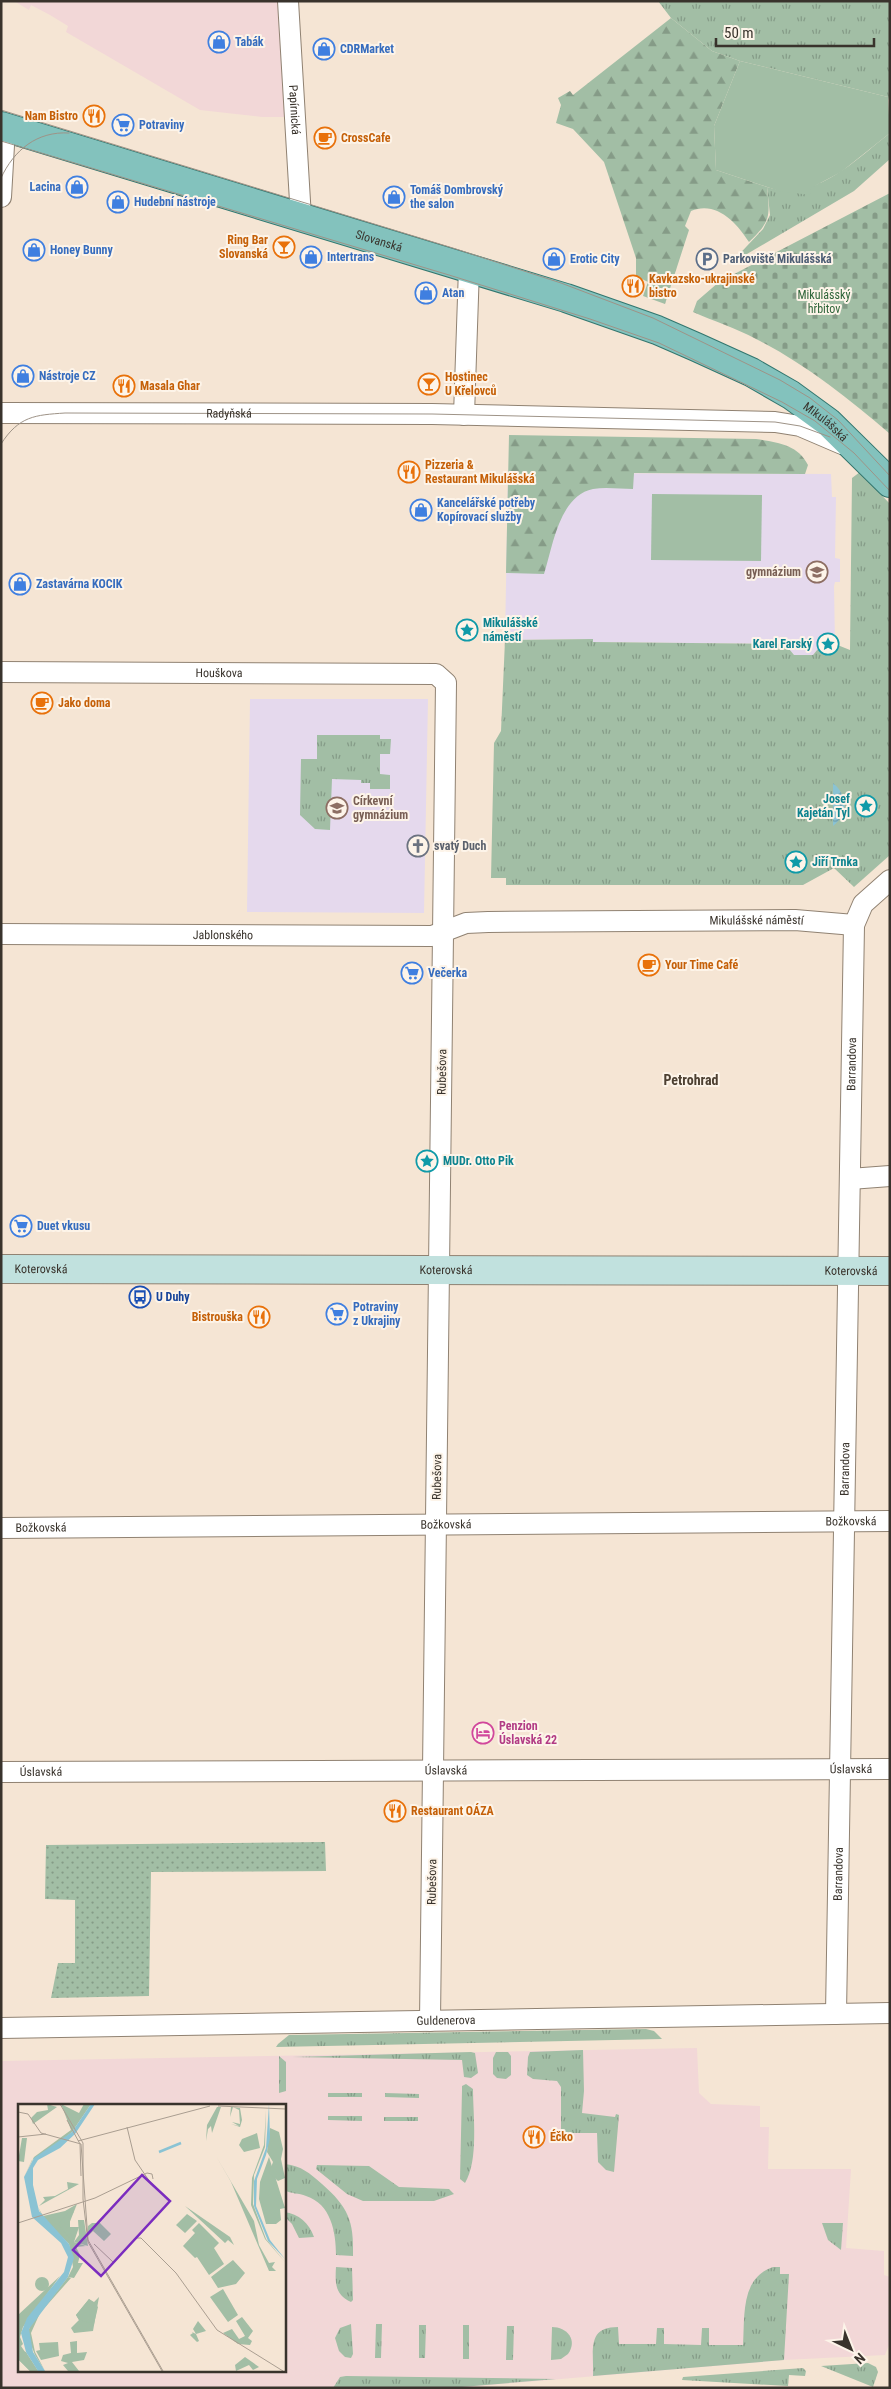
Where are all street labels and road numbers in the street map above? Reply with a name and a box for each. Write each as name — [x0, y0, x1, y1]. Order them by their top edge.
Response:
street label: Papírnická — [286, 84, 303, 135]
street label: Slovanská — [354, 227, 404, 255]
street label: Mikulášská — [801, 399, 851, 445]
street label: Radyňská — [206, 406, 252, 421]
street label: Houškova — [195, 666, 243, 680]
street label: Mikulášské náměstí — [709, 913, 805, 928]
street label: Jablonského — [193, 928, 253, 942]
street label: Barrandova — [844, 1037, 859, 1091]
street label: Rubešova — [435, 1049, 449, 1095]
street label: Koterovská — [15, 1262, 68, 1276]
street label: Koterovská — [420, 1263, 473, 1277]
street label: Koterovská — [825, 1264, 878, 1278]
street label: Barrandova — [838, 1442, 852, 1496]
street label: Rubešova — [430, 1454, 444, 1500]
street label: Božkovská — [825, 1514, 877, 1529]
street label: Božkovská — [420, 1517, 472, 1532]
street label: Božkovská — [15, 1520, 67, 1535]
street label: Úslavská — [830, 1761, 873, 1776]
street label: Úslavská — [425, 1763, 468, 1778]
street label: Úslavská — [20, 1764, 63, 1779]
street label: Barrandova — [831, 1847, 846, 1901]
street label: Rubešova — [425, 1859, 439, 1905]
street label: Guldenerova — [416, 2013, 476, 2028]

